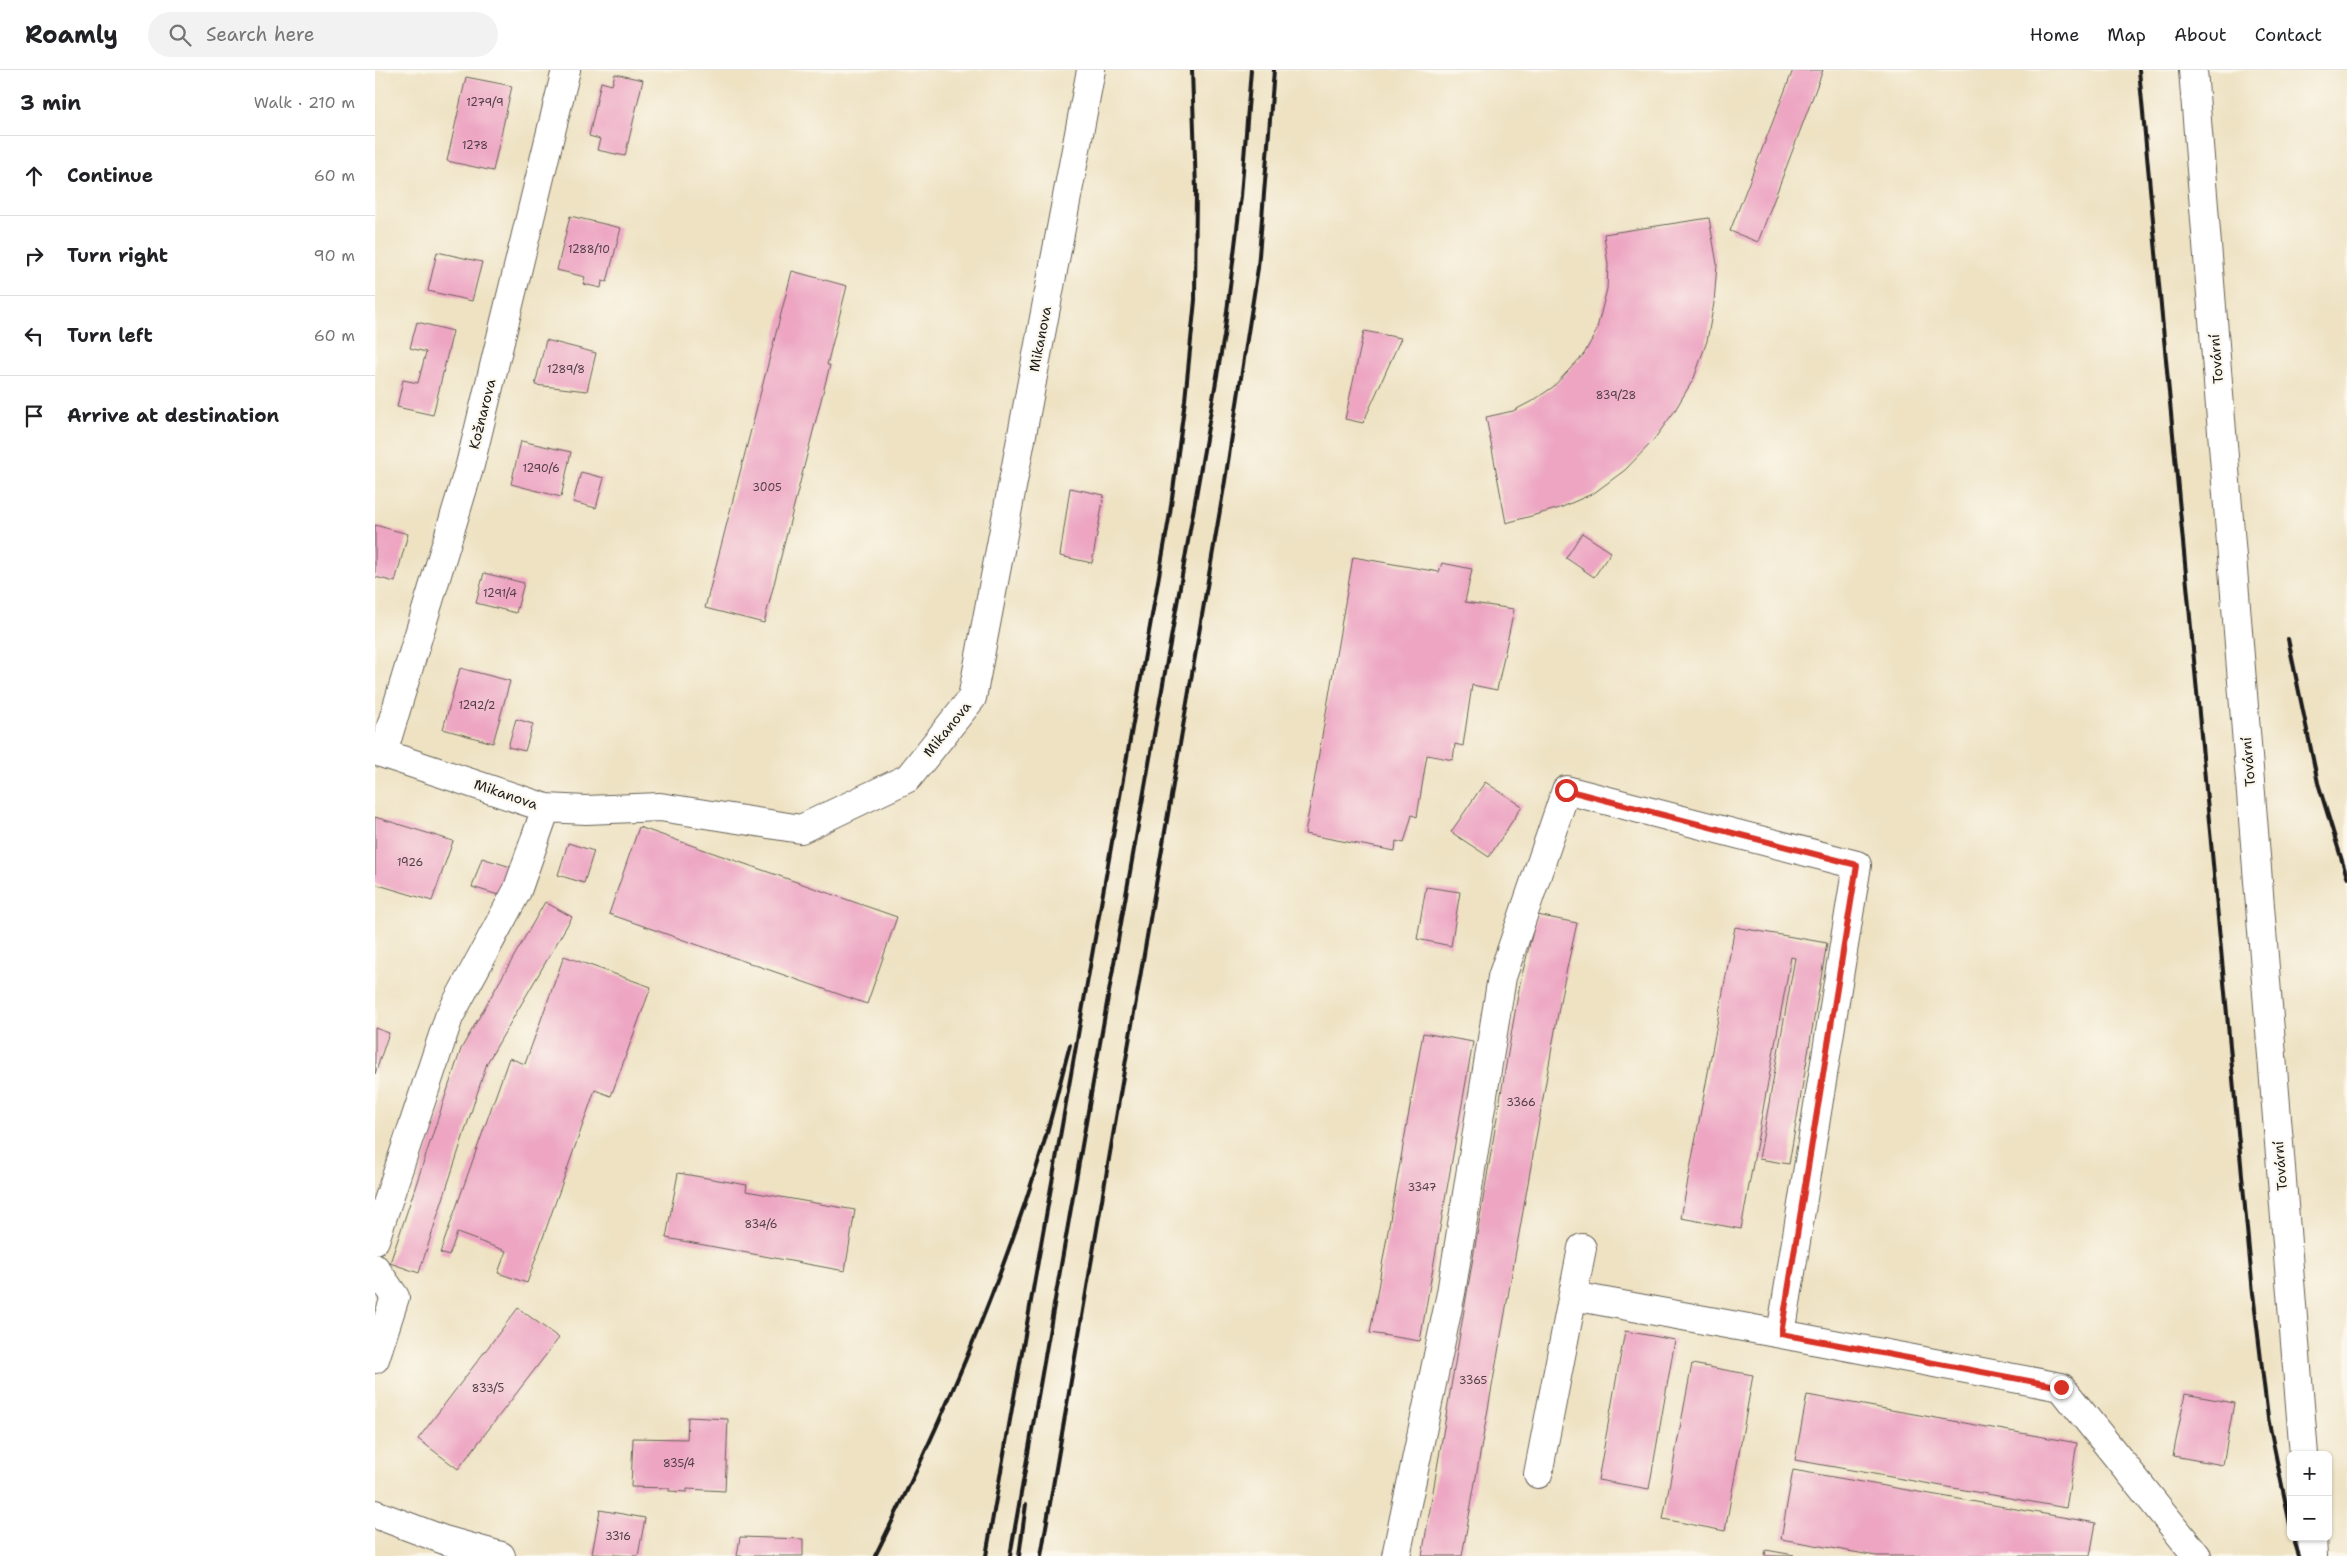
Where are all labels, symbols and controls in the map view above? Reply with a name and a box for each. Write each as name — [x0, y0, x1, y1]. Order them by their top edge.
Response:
search box — [148, 12, 498, 57]
text: Roamly — [25, 19, 118, 51]
icon: search — [166, 21, 194, 49]
text: Search here — [206, 22, 315, 47]
text: Home — [2030, 23, 2079, 47]
text: Map — [2107, 23, 2146, 47]
text: About — [2174, 23, 2227, 47]
text: Contact — [2255, 23, 2322, 47]
text: 3 min — [20, 89, 81, 117]
text: Walk · 210 m — [254, 92, 355, 113]
house number: 1279/9 — [466, 95, 504, 110]
house number: 1278 — [462, 138, 488, 153]
icon: ahead — [20, 162, 48, 190]
text: Continue — [67, 163, 153, 188]
text: 60 m — [314, 165, 355, 186]
icon: right — [20, 242, 48, 270]
house number: 1288/10 — [568, 242, 610, 257]
text: Turn right — [67, 243, 168, 268]
text: 90 m — [314, 245, 355, 266]
street label: Mikanova — [1025, 304, 1055, 373]
icon: left — [20, 322, 48, 350]
text: Turn left — [67, 323, 153, 348]
text: 60 m — [314, 325, 355, 346]
street label: Tovární — [2205, 334, 2227, 384]
house number: 1289/8 — [547, 362, 585, 377]
street label: Kožnarova — [465, 377, 499, 451]
house number: 839/28 — [1596, 388, 1636, 403]
icon: arrive — [20, 402, 48, 430]
text: Arrive at destination — [67, 403, 279, 428]
house number: 1290/6 — [522, 461, 560, 476]
house number: 3005 — [752, 480, 782, 495]
house number: 1291/4 — [483, 586, 517, 601]
street label: Mikanova — [919, 697, 975, 760]
house number: 1292/2 — [458, 698, 496, 713]
street label: Tovární — [2237, 737, 2259, 787]
street label: Mikanova — [472, 775, 541, 813]
route start — [1555, 779, 1578, 802]
house number: 1926 — [397, 855, 423, 870]
house number: 3366 — [1506, 1095, 1536, 1110]
street label: Tovární — [2269, 1141, 2291, 1191]
house number: 3347 — [1408, 1180, 1437, 1195]
house number: 834/6 — [744, 1217, 778, 1232]
house number: 3365 — [1459, 1373, 1487, 1388]
route end — [2050, 1376, 2073, 1399]
house number: 833/5 — [472, 1381, 504, 1396]
map controls — [2287, 1451, 2332, 1541]
button: + — [2287, 1451, 2332, 1496]
house number: 835/4 — [663, 1456, 695, 1471]
button: − — [2287, 1496, 2332, 1541]
house number: 3316 — [605, 1529, 631, 1544]

